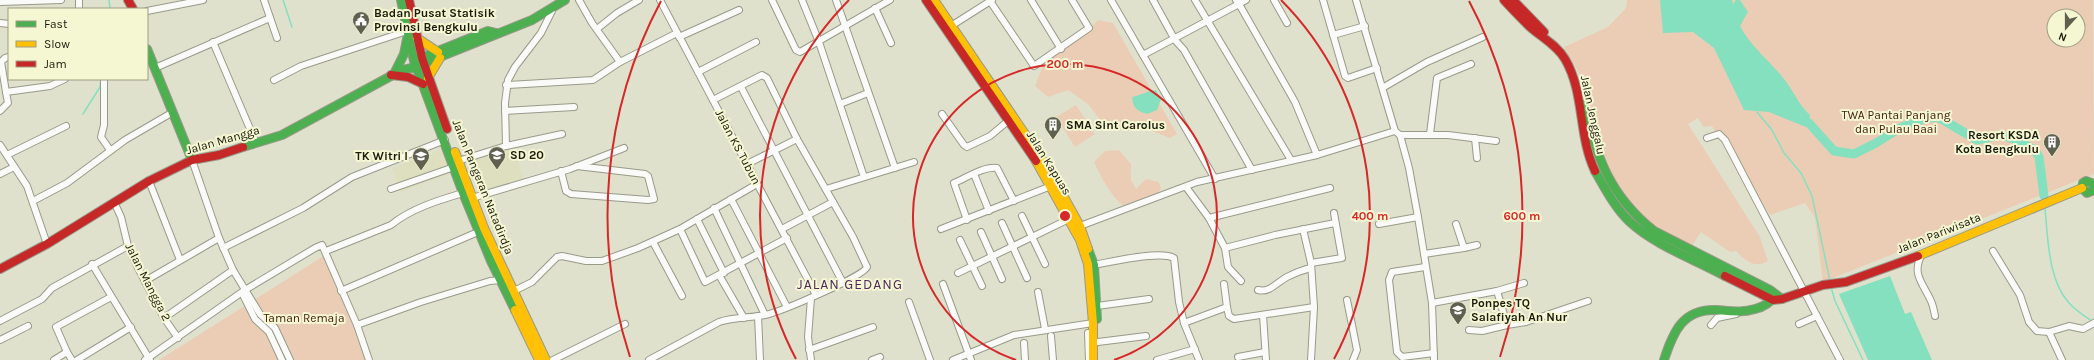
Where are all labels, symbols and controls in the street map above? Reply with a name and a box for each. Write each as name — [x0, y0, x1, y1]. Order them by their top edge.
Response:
place label: Badan Pusat Statisik Provinsi Bengkulu — [374, 6, 495, 34]
legend — [8, 8, 148, 80]
north arrow — [2046, 8, 2086, 48]
public building icon: Badan Pusat Statisik Provinsi Bengkulu — [351, 10, 371, 35]
text: Fast — [44, 17, 68, 31]
text: N — [2057, 29, 2069, 44]
text: Slow — [44, 37, 70, 51]
text: Jam — [44, 57, 67, 71]
text: 200 m — [1047, 57, 1083, 71]
street label: Jalan Jenggalu — [1578, 74, 1608, 156]
street label: Jalan KS Tubun — [712, 107, 764, 187]
park label: TWA Pantai Panjang dan Pulau Baai — [1841, 108, 1951, 136]
building icon: SMA Sint Carolus — [1043, 115, 1063, 140]
street label: Jalan Pangeran Natadirdja — [449, 117, 517, 257]
place label: SMA Sint Carolus — [1066, 118, 1165, 132]
street label: Jalan Mangga — [185, 123, 261, 157]
place label: Resort KSDA Kota Bengkulu — [1955, 128, 2039, 156]
street label: Jalan Kapuas — [1024, 129, 1074, 197]
building icon: Resort KSDA Kota Bengkulu — [2042, 132, 2062, 157]
school or university icon: SD 20 — [487, 145, 507, 170]
school or university icon: TK Witri I — [411, 146, 431, 171]
place label: SD 20 — [510, 148, 544, 162]
place label: TK Witri I — [355, 149, 408, 163]
centre of rings — [1058, 209, 1072, 223]
text: 400 m — [1352, 209, 1388, 223]
text: 600 m — [1504, 209, 1540, 223]
street label: Jalan Pariwisata — [1895, 210, 1983, 256]
street label: Jalan Mangga 2 — [122, 241, 174, 323]
district label: JALAN GEDANG — [797, 276, 903, 293]
place label: Ponpes TQ Salafiyah An Nur — [1471, 296, 1567, 324]
school or university icon: Ponpes TQ Salafiyah An Nur — [1448, 300, 1468, 325]
park label: Taman Remaja — [263, 311, 345, 325]

